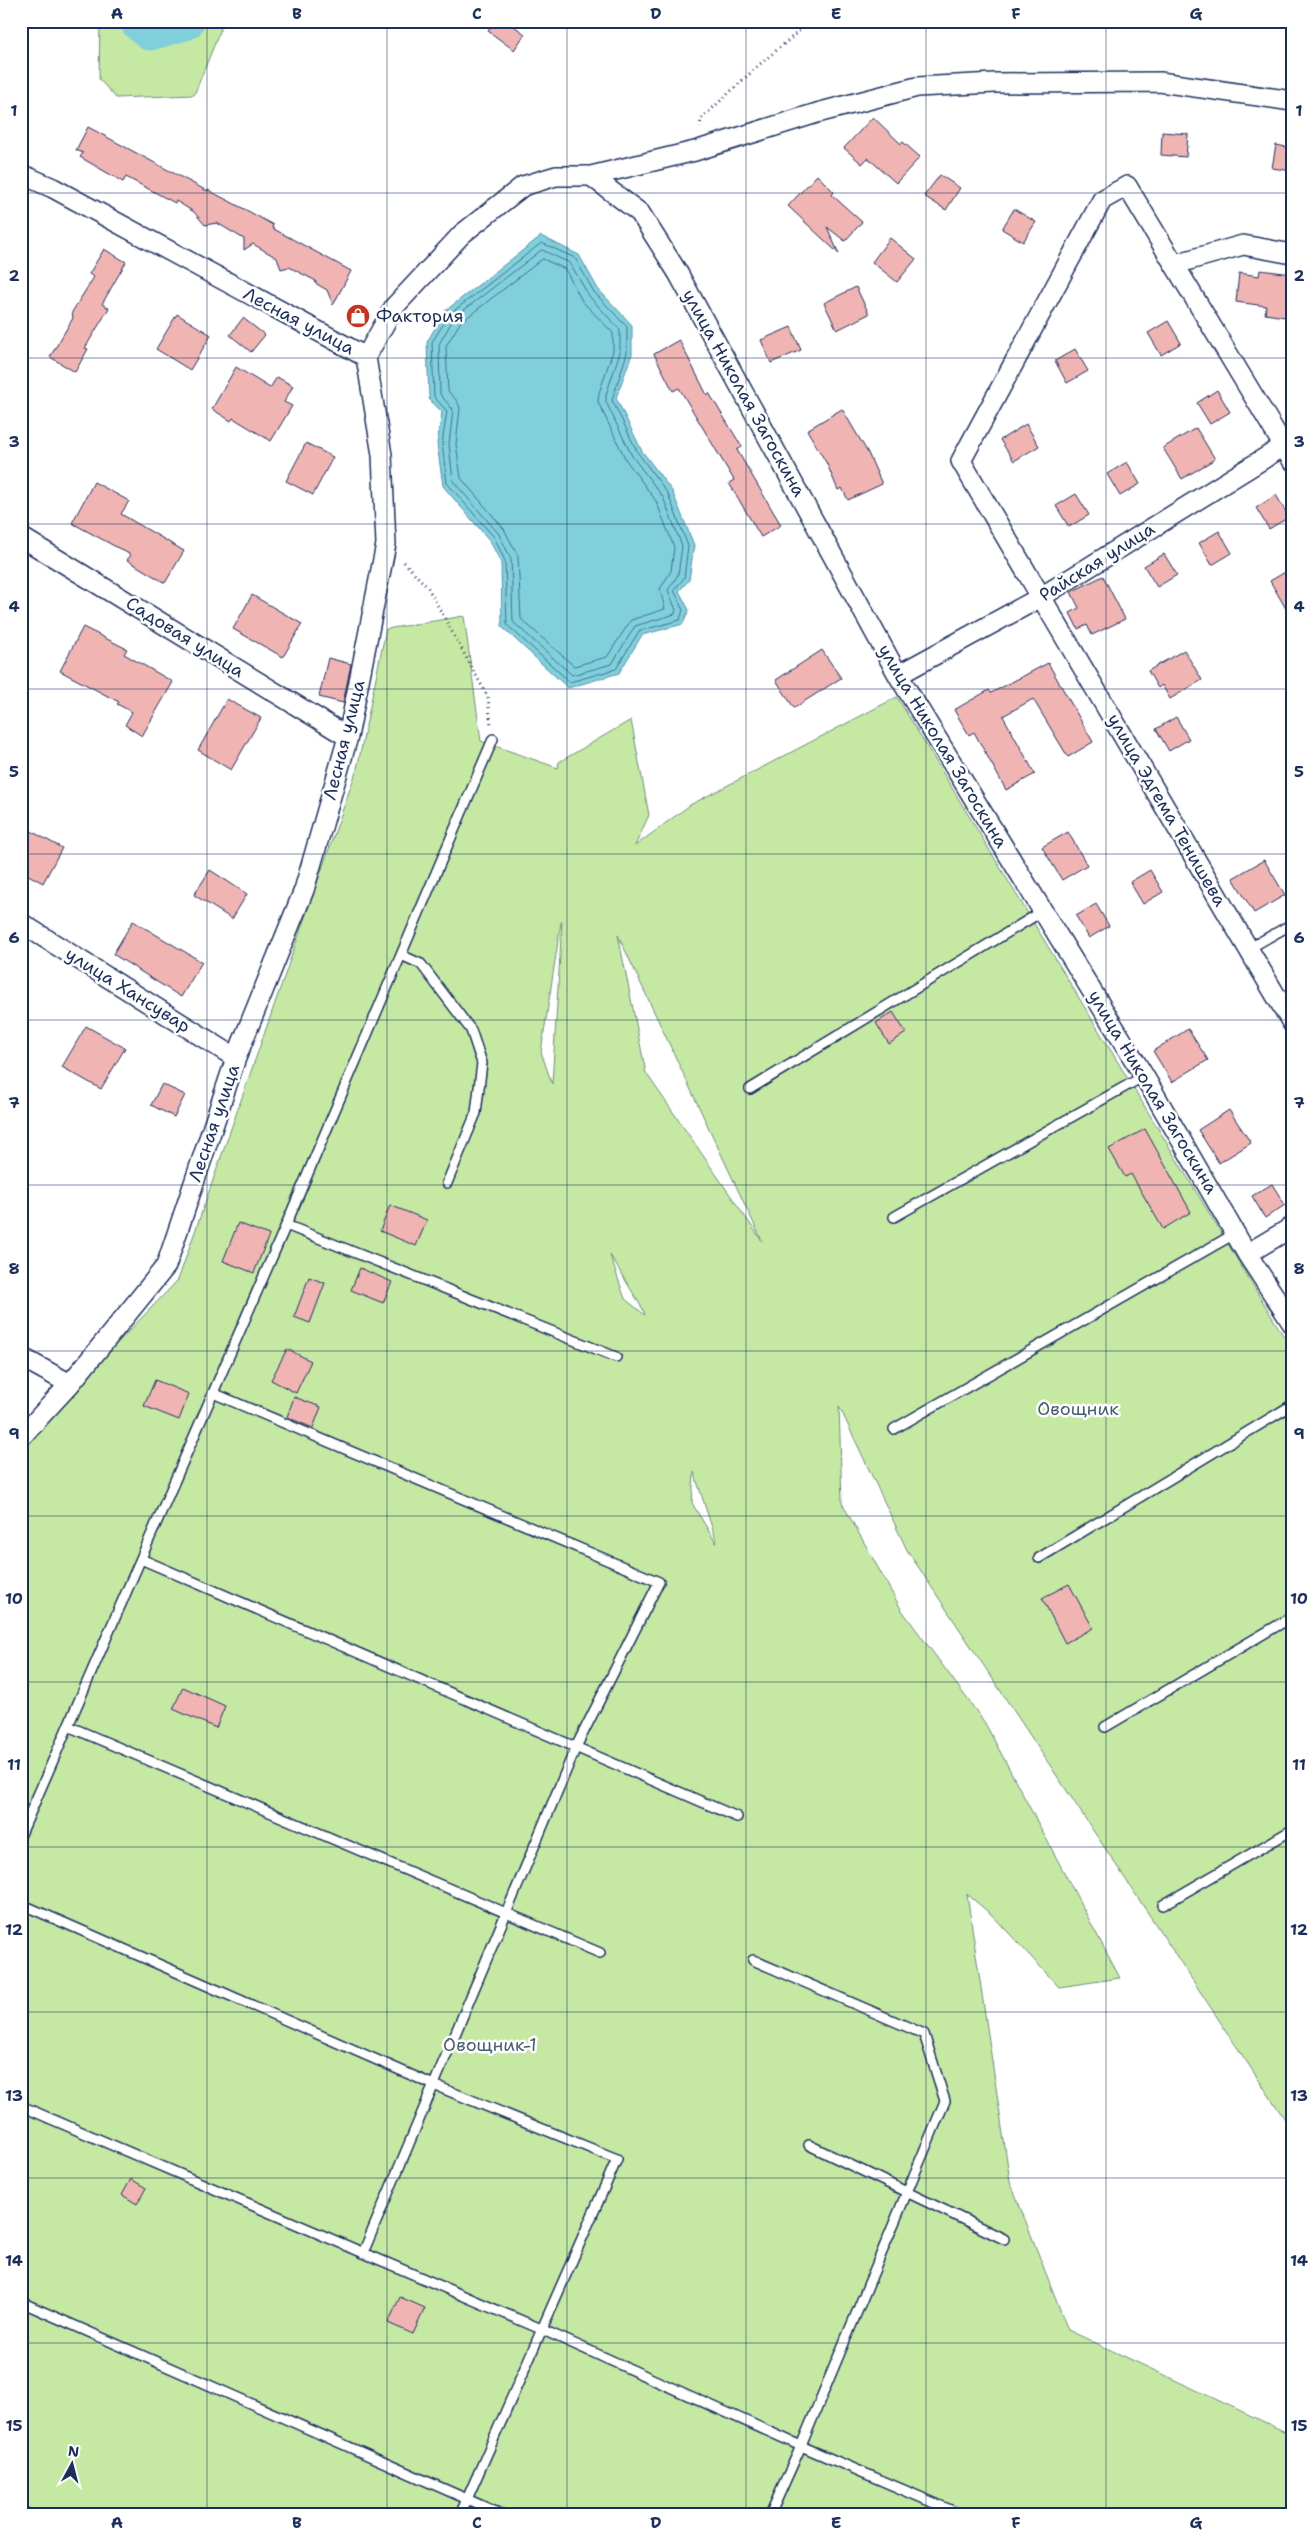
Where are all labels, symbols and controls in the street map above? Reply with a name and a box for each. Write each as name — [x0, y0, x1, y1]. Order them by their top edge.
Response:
text: A — [111, 3, 123, 24]
text: B — [292, 3, 302, 24]
text: C — [472, 3, 482, 24]
text: D — [650, 3, 662, 24]
text: E — [831, 3, 841, 24]
text: F — [1011, 3, 1021, 24]
text: G — [1190, 3, 1203, 24]
text: 1 — [10, 100, 18, 121]
text: 1 — [1295, 100, 1303, 121]
text: 2 — [8, 265, 20, 286]
text: 2 — [1293, 265, 1305, 286]
street label: Лесная улица — [239, 282, 359, 360]
street label: улица Николая Загоскина — [677, 285, 811, 501]
shop icon: Фактория — [345, 303, 371, 329]
place label: Фактория — [376, 304, 464, 328]
text: 3 — [8, 431, 20, 452]
text: 3 — [1293, 431, 1305, 452]
street label: Райская улица — [1035, 517, 1159, 607]
street label: Садовая улица — [121, 591, 249, 683]
text: 4 — [8, 596, 20, 617]
text: 4 — [1293, 596, 1305, 617]
street label: улица Николая Загоскина — [873, 640, 1013, 852]
street label: Лесная улица — [318, 678, 370, 802]
street label: улица Эдгема Тенишева — [1102, 709, 1232, 911]
text: 5 — [9, 761, 19, 782]
text: 5 — [1294, 761, 1304, 782]
text: 6 — [8, 927, 20, 948]
text: 6 — [1293, 927, 1305, 948]
street label: улица Хансувар — [61, 942, 195, 1038]
street label: улица Николая Загоскина — [1083, 986, 1223, 1198]
street label: Лесная улица — [183, 1061, 245, 1185]
text: 7 — [8, 1092, 20, 1113]
text: 7 — [1293, 1092, 1305, 1113]
text: 8 — [8, 1258, 20, 1279]
text: 8 — [1293, 1258, 1305, 1279]
park label: Овощник — [1037, 1397, 1119, 1421]
text: 9 — [8, 1423, 20, 1444]
text: 9 — [1293, 1423, 1305, 1444]
text: 10 — [5, 1588, 23, 1609]
text: 10 — [1290, 1588, 1308, 1609]
text: 11 — [7, 1754, 21, 1775]
text: 11 — [1292, 1754, 1306, 1775]
text: 12 — [5, 1919, 23, 1940]
text: 12 — [1290, 1919, 1308, 1940]
park label: Овощник-1 — [443, 2033, 537, 2057]
text: 13 — [5, 2085, 23, 2106]
text: 13 — [1290, 2085, 1308, 2106]
text: 14 — [5, 2250, 23, 2271]
text: 14 — [1290, 2250, 1308, 2271]
text: 15 — [5, 2415, 23, 2436]
text: 15 — [1290, 2415, 1308, 2436]
north arrow — [48, 2438, 98, 2488]
text: N — [67, 2441, 80, 2461]
text: A — [111, 2512, 123, 2533]
text: B — [292, 2512, 302, 2533]
text: C — [472, 2512, 482, 2533]
text: D — [650, 2512, 662, 2533]
text: E — [831, 2512, 841, 2533]
text: F — [1011, 2512, 1021, 2533]
text: G — [1190, 2512, 1203, 2533]

